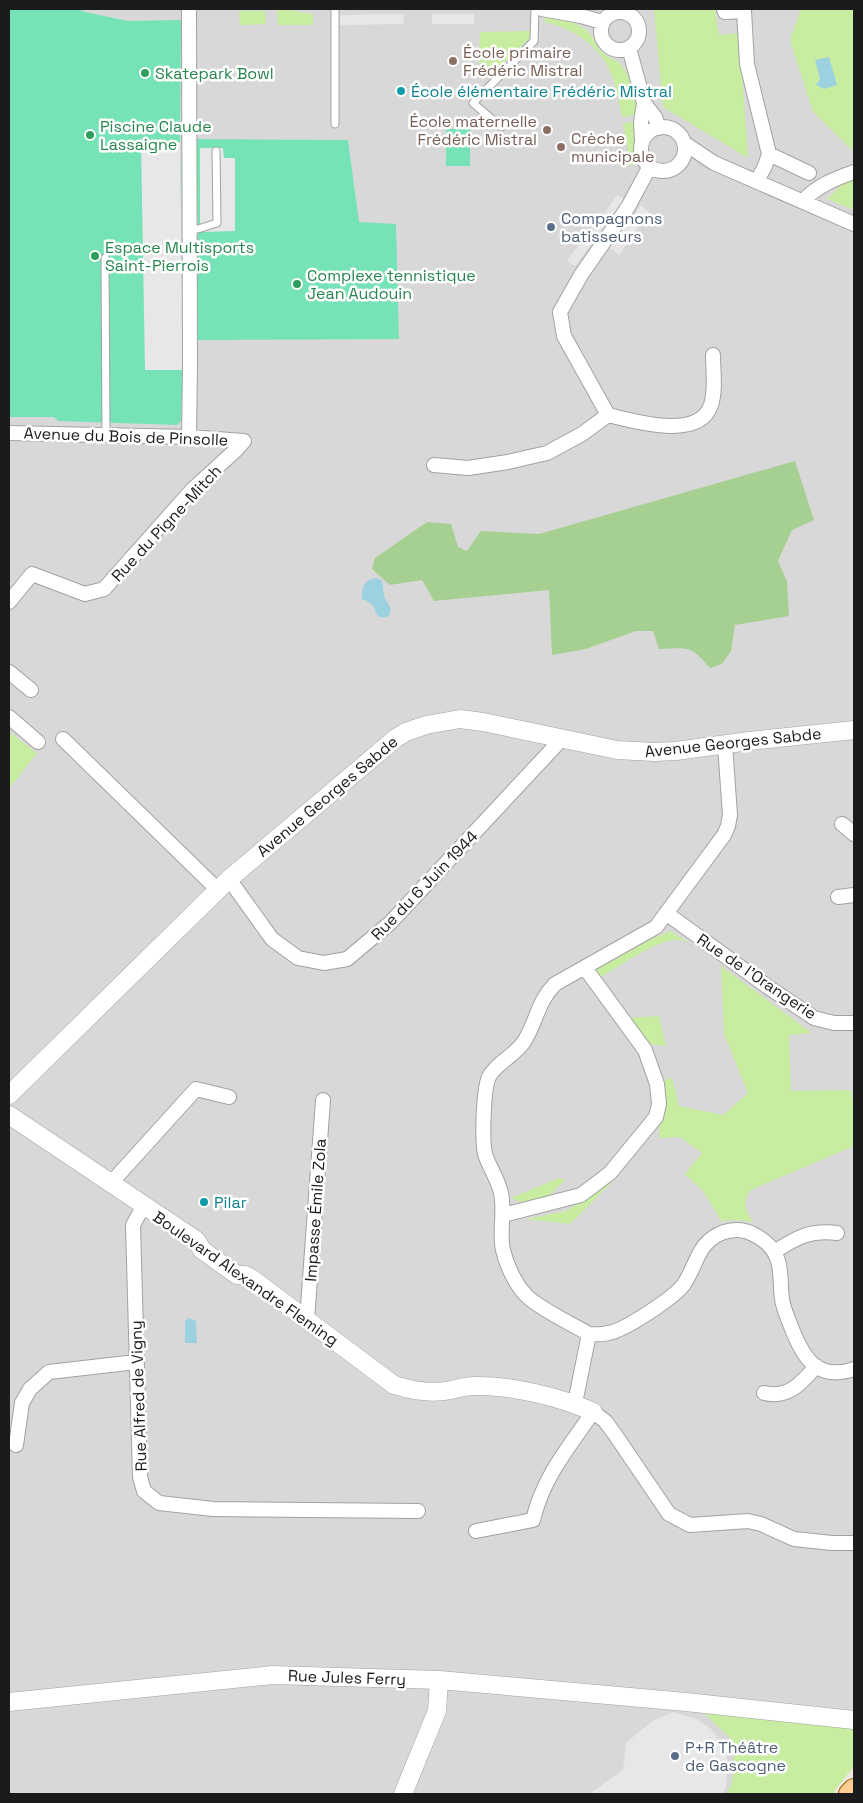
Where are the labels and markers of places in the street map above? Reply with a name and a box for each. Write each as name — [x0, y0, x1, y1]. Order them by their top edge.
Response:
place label: École primaire Frédéric Mistral — [463, 42, 583, 81]
marker: École primaire Frédéric Mistral — [447, 55, 459, 67]
place label: Skatepark Bowl — [155, 63, 274, 84]
marker: Skatepark Bowl — [139, 67, 151, 79]
place label: École élémentaire Frédéric Mistral — [411, 81, 672, 102]
marker: École élémentaire Frédéric Mistral — [395, 85, 407, 97]
place label: École maternelle Frédéric Mistral — [409, 111, 537, 150]
place label: Piscine Claude Lassaigne — [100, 116, 212, 155]
marker: École maternelle Frédéric Mistral — [541, 124, 553, 136]
place label: Crèche municipale — [571, 128, 655, 167]
marker: Piscine Claude Lassaigne — [84, 129, 96, 141]
marker: Crèche municipale — [555, 141, 567, 153]
place label: Compagnons batisseurs — [561, 208, 662, 247]
marker: Compagnons batisseurs — [545, 221, 557, 233]
place label: Espace Multisports Saint-Pierrois — [105, 237, 254, 276]
marker: Espace Multisports Saint-Pierrois — [89, 250, 101, 262]
place label: Complexe tennistique Jean Audouin — [307, 265, 476, 304]
marker: Complexe tennistique Jean Audouin — [291, 278, 303, 290]
place label: Pilar — [214, 1192, 247, 1213]
marker: Pilar — [198, 1196, 210, 1208]
place label: P+R Théâtre de Gascogne — [685, 1737, 786, 1776]
marker: P+R Théâtre de Gascogne — [669, 1750, 681, 1762]

